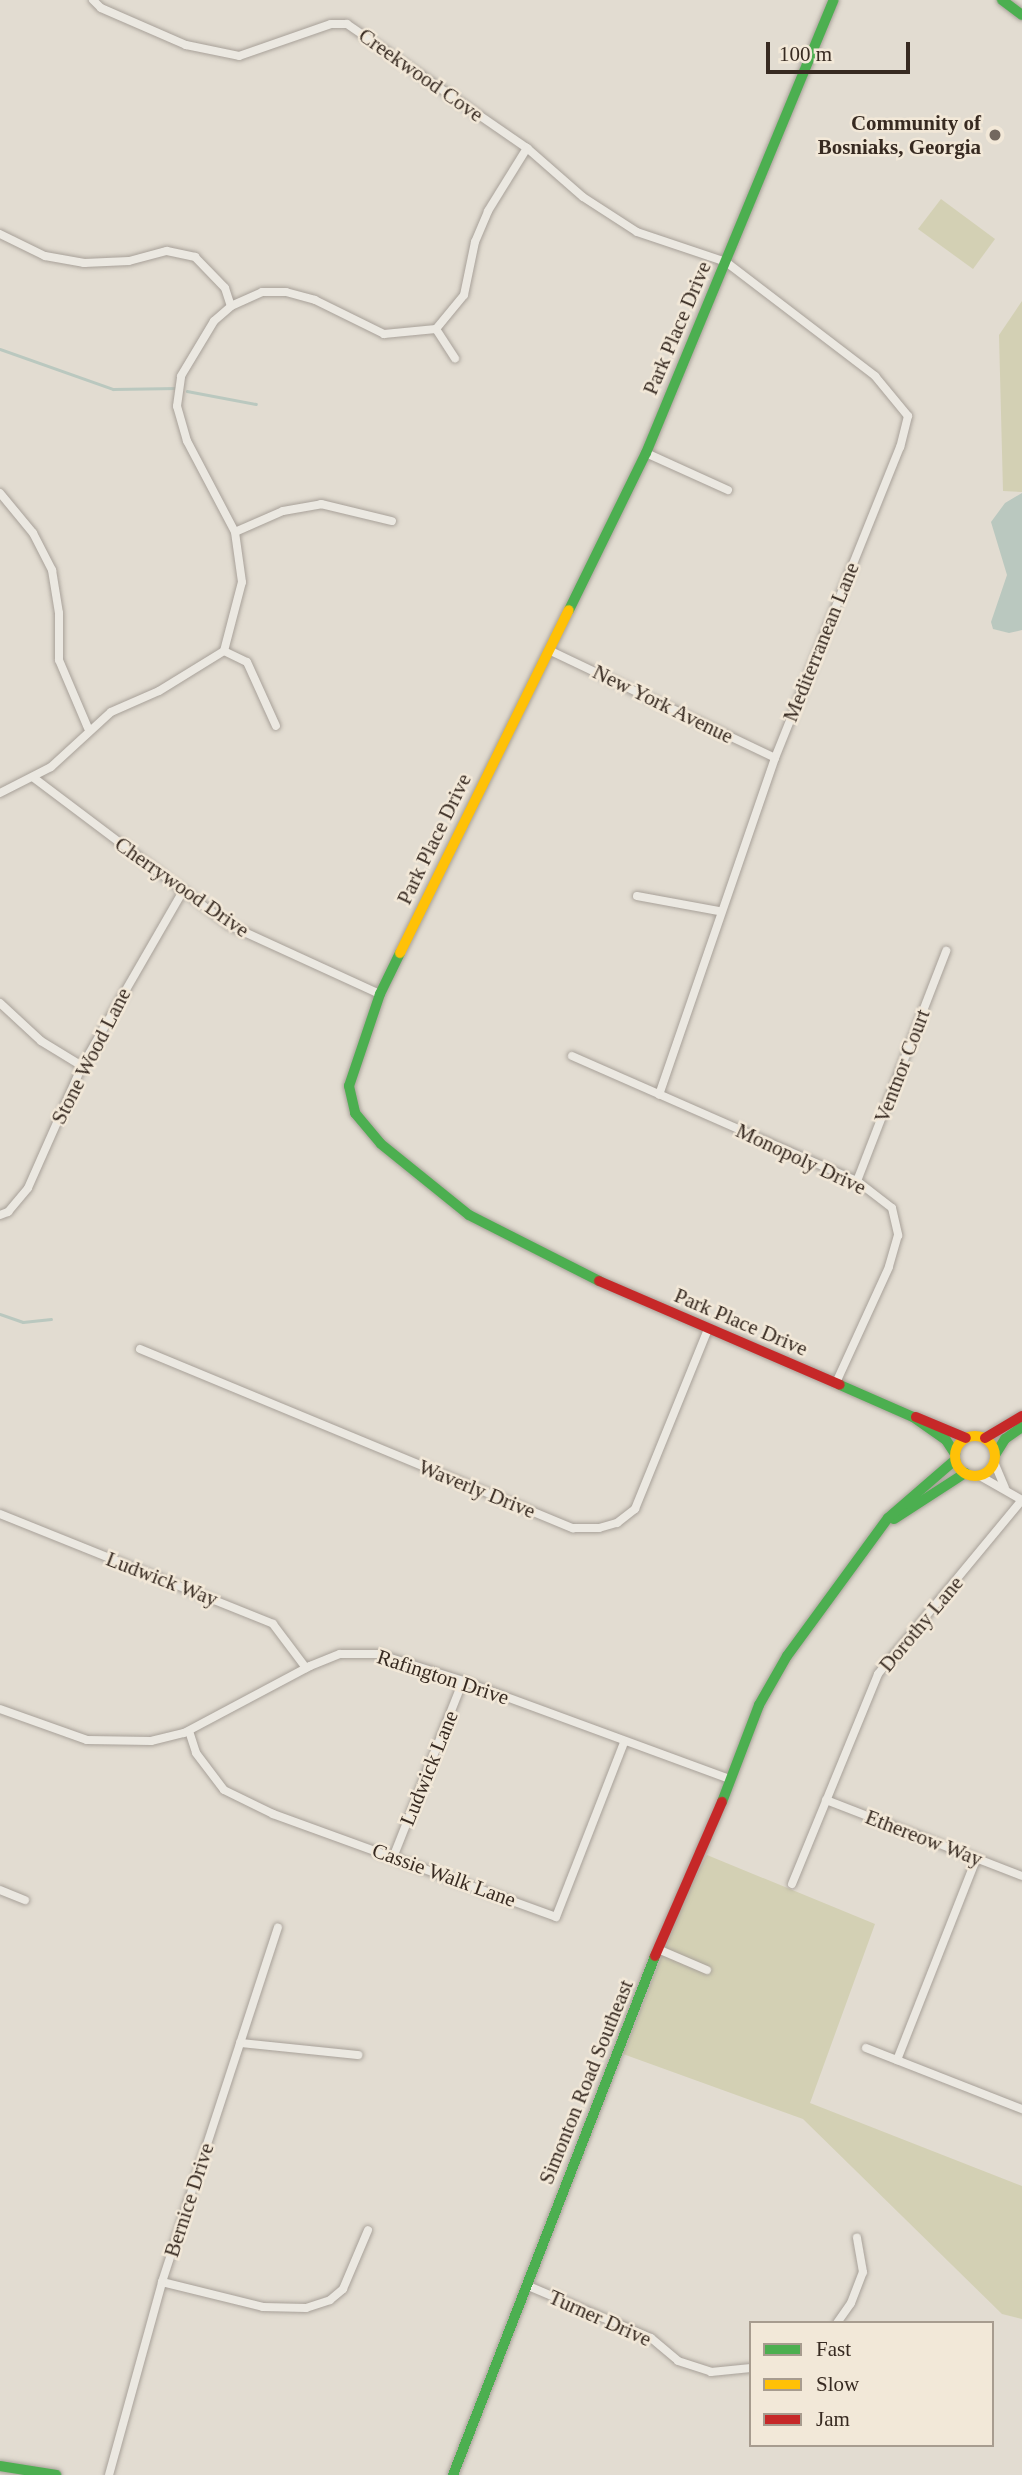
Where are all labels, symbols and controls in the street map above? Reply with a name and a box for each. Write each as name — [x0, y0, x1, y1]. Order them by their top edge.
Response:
street label: Creekwood Cove — [354, 23, 488, 127]
scale bar — [770, 28, 914, 72]
text: 100 m — [779, 42, 832, 66]
place label: Community of Bosniaks, Georgia — [818, 110, 981, 160]
marker: Community of Bosniaks, Georgia — [987, 127, 1003, 143]
street label: Park Place Drive — [638, 258, 716, 398]
street label: Mediterranean Lane — [778, 559, 864, 725]
street label: New York Avenue — [588, 659, 738, 749]
street label: Park Place Drive — [391, 770, 477, 908]
street label: Cherrywood Drive — [110, 831, 254, 943]
street label: Stone Wood Lane — [46, 983, 136, 1129]
street label: Ventnor Court — [869, 1006, 935, 1126]
street label: Monopoly Drive — [732, 1118, 870, 1200]
street label: Park Place Drive — [671, 1283, 811, 1361]
street label: Waverly Drive — [415, 1454, 539, 1524]
street label: Ludwick Way — [102, 1546, 222, 1612]
street label: Dorothy Lane — [874, 1571, 968, 1677]
street label: Rafington Drive — [374, 1644, 512, 1710]
street label: Ludwick Lane — [394, 1707, 464, 1829]
street label: Ethereow Way — [862, 1804, 986, 1872]
street label: Cassie Walk Lane — [369, 1837, 519, 1913]
street label: Simonton Road Southeast — [533, 1976, 639, 2188]
street label: Bernice Drive — [159, 2140, 219, 2260]
street label: Turner Drive — [545, 2284, 655, 2352]
legend — [749, 2321, 994, 2447]
text: Fast — [816, 2337, 851, 2361]
text: Slow — [816, 2372, 859, 2396]
text: Jam — [816, 2407, 850, 2431]

